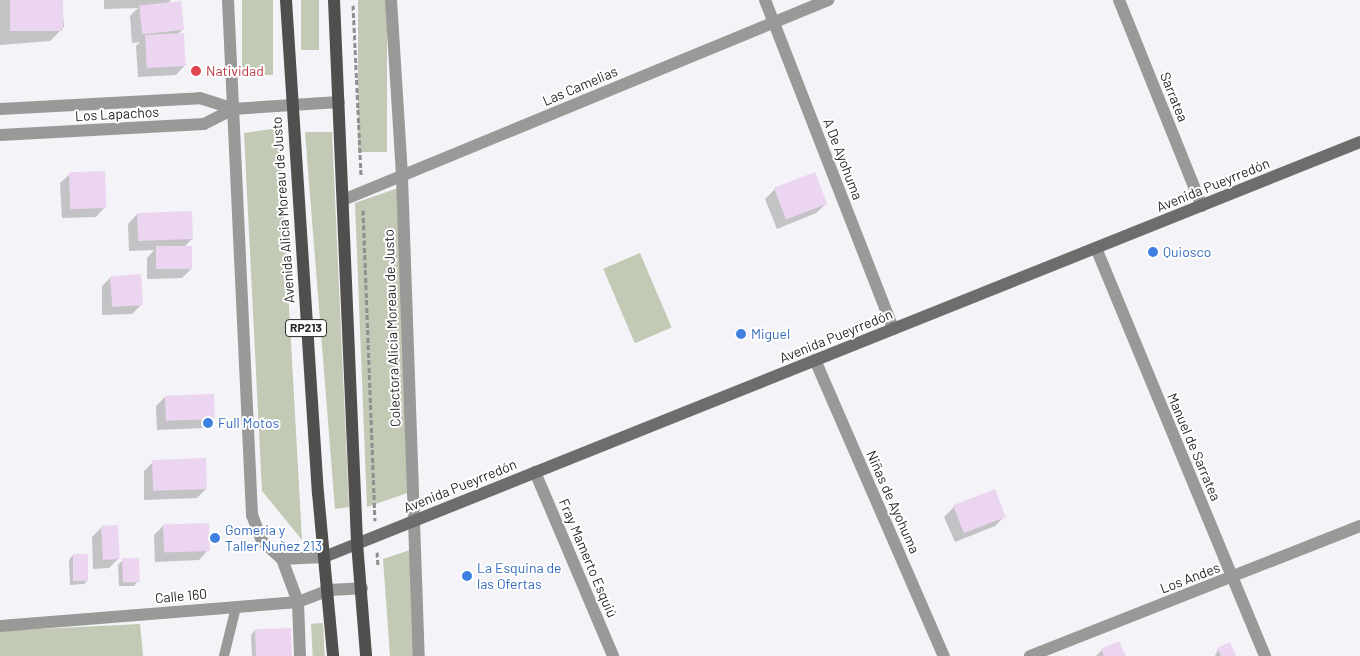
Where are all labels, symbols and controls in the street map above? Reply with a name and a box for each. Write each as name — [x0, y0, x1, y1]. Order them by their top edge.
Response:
place label: Natividad — [206, 63, 264, 79]
street label: Las Camelias — [540, 63, 620, 109]
marker: Natividad — [190, 65, 202, 77]
street label: Sarratea — [1156, 70, 1192, 124]
street label: Los Lapachos — [75, 103, 159, 125]
street label: Avenida Alicia Moreau de Justo — [268, 116, 298, 304]
street label: A De Ayohuma — [820, 116, 866, 202]
street label: Avenida Pueyrredón — [1154, 155, 1272, 215]
street label: Colectora Alicia Moreau de Justo — [380, 229, 404, 427]
place label: Quiosco — [1163, 244, 1211, 260]
marker: Quiosco — [1147, 246, 1159, 258]
street label: Avenida Pueyrredón — [777, 306, 895, 366]
road number: RP213 — [285, 318, 327, 338]
place label: Miguel — [751, 326, 790, 342]
marker: Miguel — [735, 328, 747, 340]
street label: Manuel de Sarratea — [1164, 391, 1224, 503]
place label: Full Motos — [218, 415, 279, 431]
marker: Full Motos — [202, 417, 214, 429]
street label: Niñas de Ayohuma — [863, 448, 923, 556]
street label: Avenida Pueyrredón — [401, 456, 519, 516]
street label: Fray Mamerto Esquiú — [555, 496, 621, 620]
place label: Gomeria y Taller Nuñez 213 — [225, 522, 322, 554]
marker: Gomeria y Taller Nuñez 213 — [209, 532, 221, 544]
street label: Los Andes — [1158, 559, 1222, 597]
place label: La Esquina de las Ofertas — [477, 560, 562, 592]
marker: La Esquina de las Ofertas — [461, 570, 473, 582]
street label: Calle 160 — [154, 585, 208, 607]

